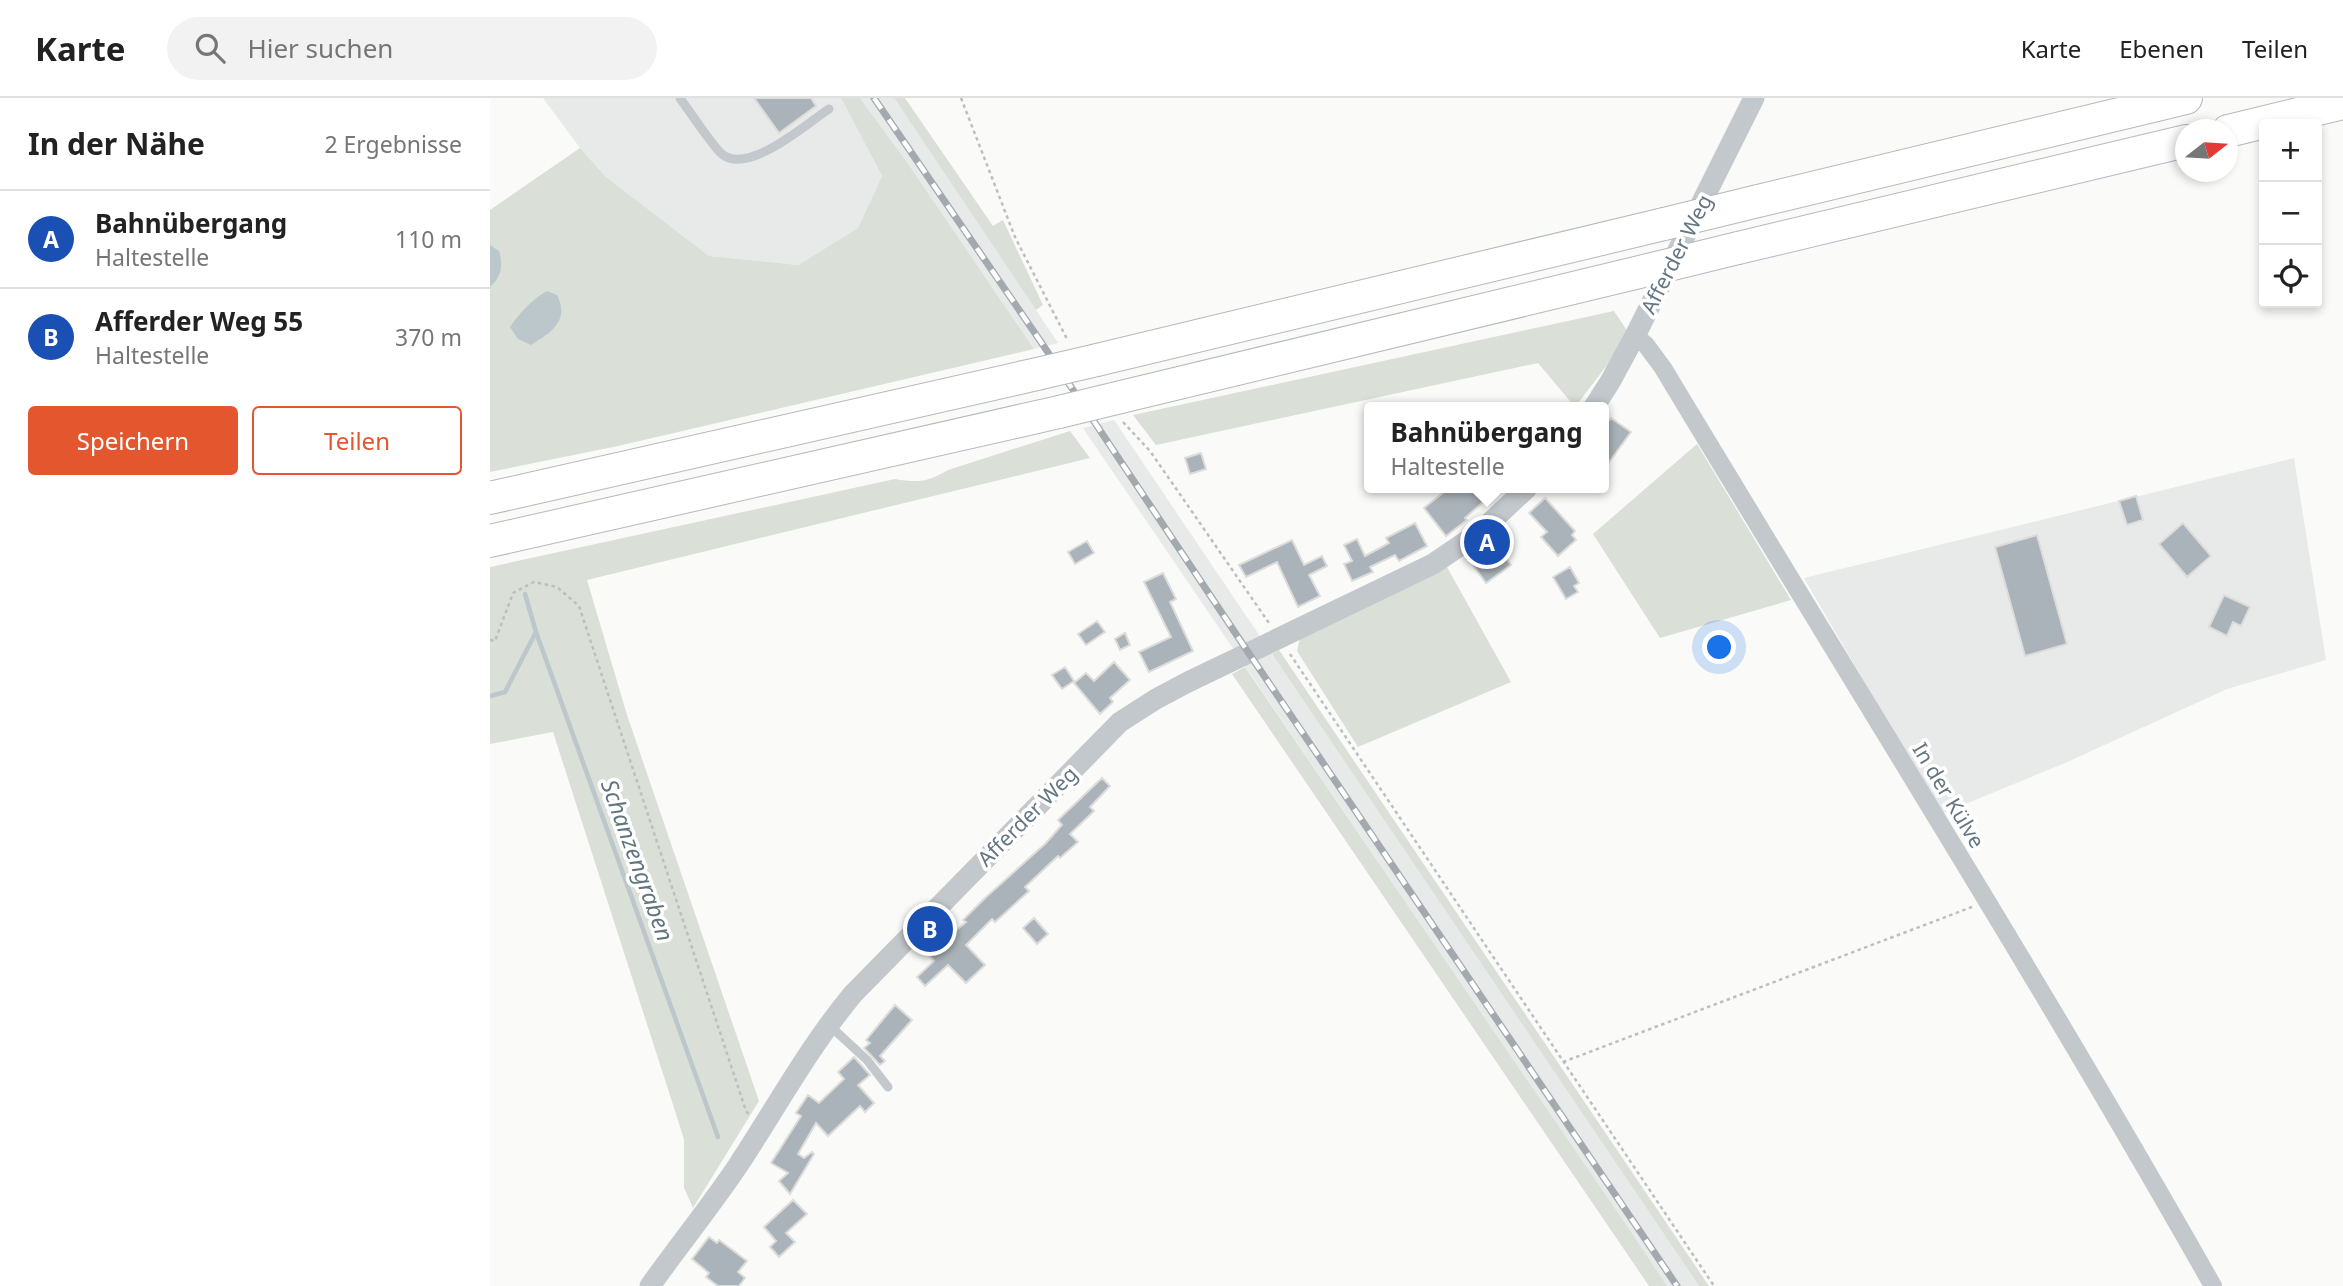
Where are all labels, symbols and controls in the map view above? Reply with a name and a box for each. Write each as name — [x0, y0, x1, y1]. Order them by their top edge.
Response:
search box — [167, 17, 657, 80]
text: Karte — [35, 26, 125, 71]
icon: search — [191, 29, 229, 67]
text: Hier suchen — [247, 30, 393, 66]
text: Karte — [2021, 32, 2081, 65]
text: Ebenen — [2119, 32, 2204, 65]
text: Teilen — [2242, 32, 2308, 65]
north arrow — [2175, 119, 2238, 182]
map controls — [2259, 119, 2322, 308]
button: + — [2259, 119, 2322, 182]
text: In der Nähe — [28, 123, 205, 164]
text: 2 Ergebnisse — [324, 128, 462, 160]
button: − — [2259, 182, 2322, 245]
street label: Afferder Weg — [1634, 189, 1718, 319]
text: Bahnübergang — [95, 205, 287, 241]
text: A — [43, 223, 59, 255]
text: 110 m — [395, 223, 462, 255]
text: Haltestelle — [95, 241, 209, 273]
button: locate — [2259, 245, 2322, 308]
text: Afferder Weg 55 — [95, 303, 303, 339]
text: B — [43, 321, 59, 353]
text: 370 m — [395, 321, 462, 353]
text: Haltestelle — [95, 339, 209, 371]
popup — [1364, 402, 1609, 493]
button: Speichern — [28, 406, 238, 475]
button: Teilen — [252, 406, 462, 475]
text: Bahnübergang — [1390, 414, 1583, 450]
text: Haltestelle — [1390, 450, 1505, 482]
pin: A — [1464, 516, 1510, 568]
your location — [1702, 630, 1736, 664]
street label: In der Külve — [1907, 737, 1991, 853]
street label: Afferder Weg — [971, 760, 1083, 872]
water label: Schanzengraben — [594, 775, 682, 945]
pin: B — [907, 903, 953, 955]

